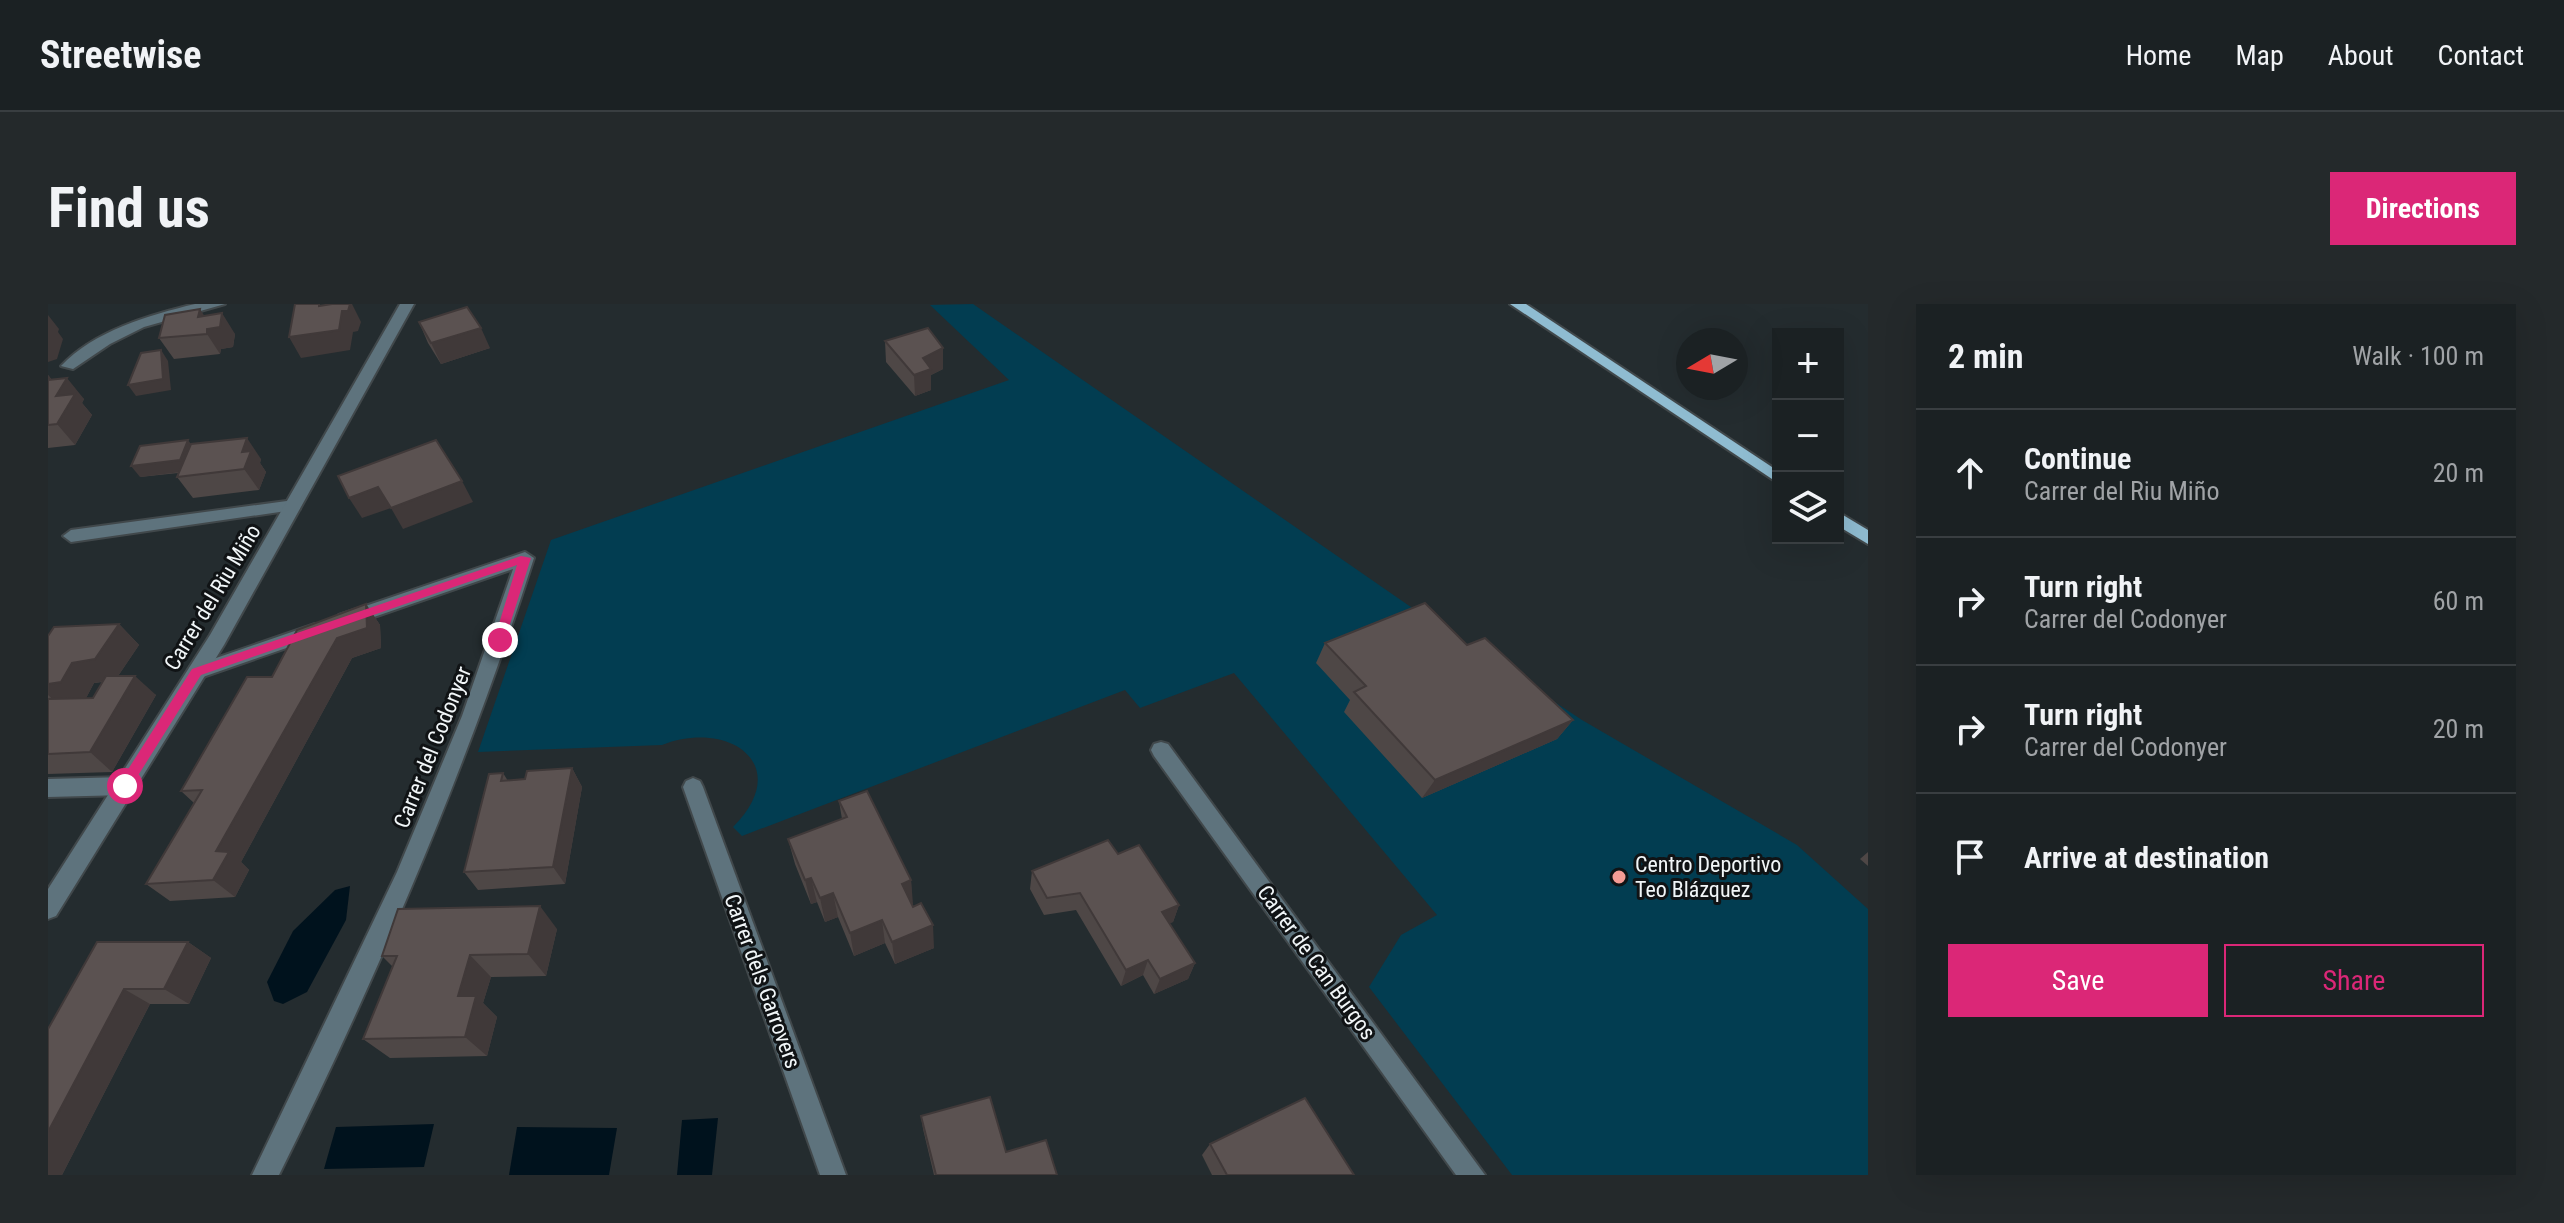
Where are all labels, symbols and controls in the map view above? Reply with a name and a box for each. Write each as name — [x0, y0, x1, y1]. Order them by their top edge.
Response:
text: Streetwise — [40, 33, 201, 77]
text: Home — [2126, 39, 2191, 72]
text: Map — [2235, 39, 2284, 72]
text: About — [2328, 39, 2394, 72]
text: Contact — [2438, 39, 2524, 72]
button: Directions — [2330, 172, 2516, 245]
text: Find us — [48, 175, 210, 241]
north arrow — [1676, 328, 1748, 400]
map controls — [1772, 328, 1844, 544]
button: + — [1772, 328, 1844, 400]
text: 2 min — [1948, 336, 2024, 376]
text: Walk · 100 m — [2352, 341, 2484, 371]
button: − — [1772, 400, 1844, 472]
text: Continue — [2024, 441, 2131, 476]
icon: ahead — [1948, 451, 1992, 495]
text: 20 m — [2433, 458, 2484, 488]
button: layers — [1772, 472, 1844, 544]
text: Carrer del Riu Miño — [2024, 476, 2219, 506]
street label: Carrer del Riu Miño — [159, 520, 266, 675]
text: Turn right — [2024, 569, 2142, 604]
icon: right — [1948, 579, 1992, 623]
text: 60 m — [2433, 586, 2484, 616]
text: Carrer del Codonyer — [2024, 604, 2227, 634]
route end — [482, 622, 518, 658]
street label: Carrer del Codonyer — [389, 663, 476, 832]
text: Turn right — [2024, 697, 2142, 732]
icon: right — [1948, 707, 1992, 751]
text: 20 m — [2433, 714, 2484, 744]
text: Carrer del Codonyer — [2024, 732, 2227, 762]
route start — [107, 768, 143, 804]
icon: arrive — [1948, 835, 1992, 879]
text: Arrive at destination — [2024, 840, 2269, 875]
place label: Centro Deportivo Teo Blázquez — [1635, 852, 1781, 902]
marker: Centro Deportivo Teo Blázquez — [1610, 868, 1628, 886]
street label: Carrer de Can Burgos — [1252, 880, 1381, 1044]
street label: Carrer dels Garrovers — [719, 891, 806, 1072]
button: Save — [1948, 944, 2208, 1017]
button: Share — [2224, 944, 2484, 1017]

